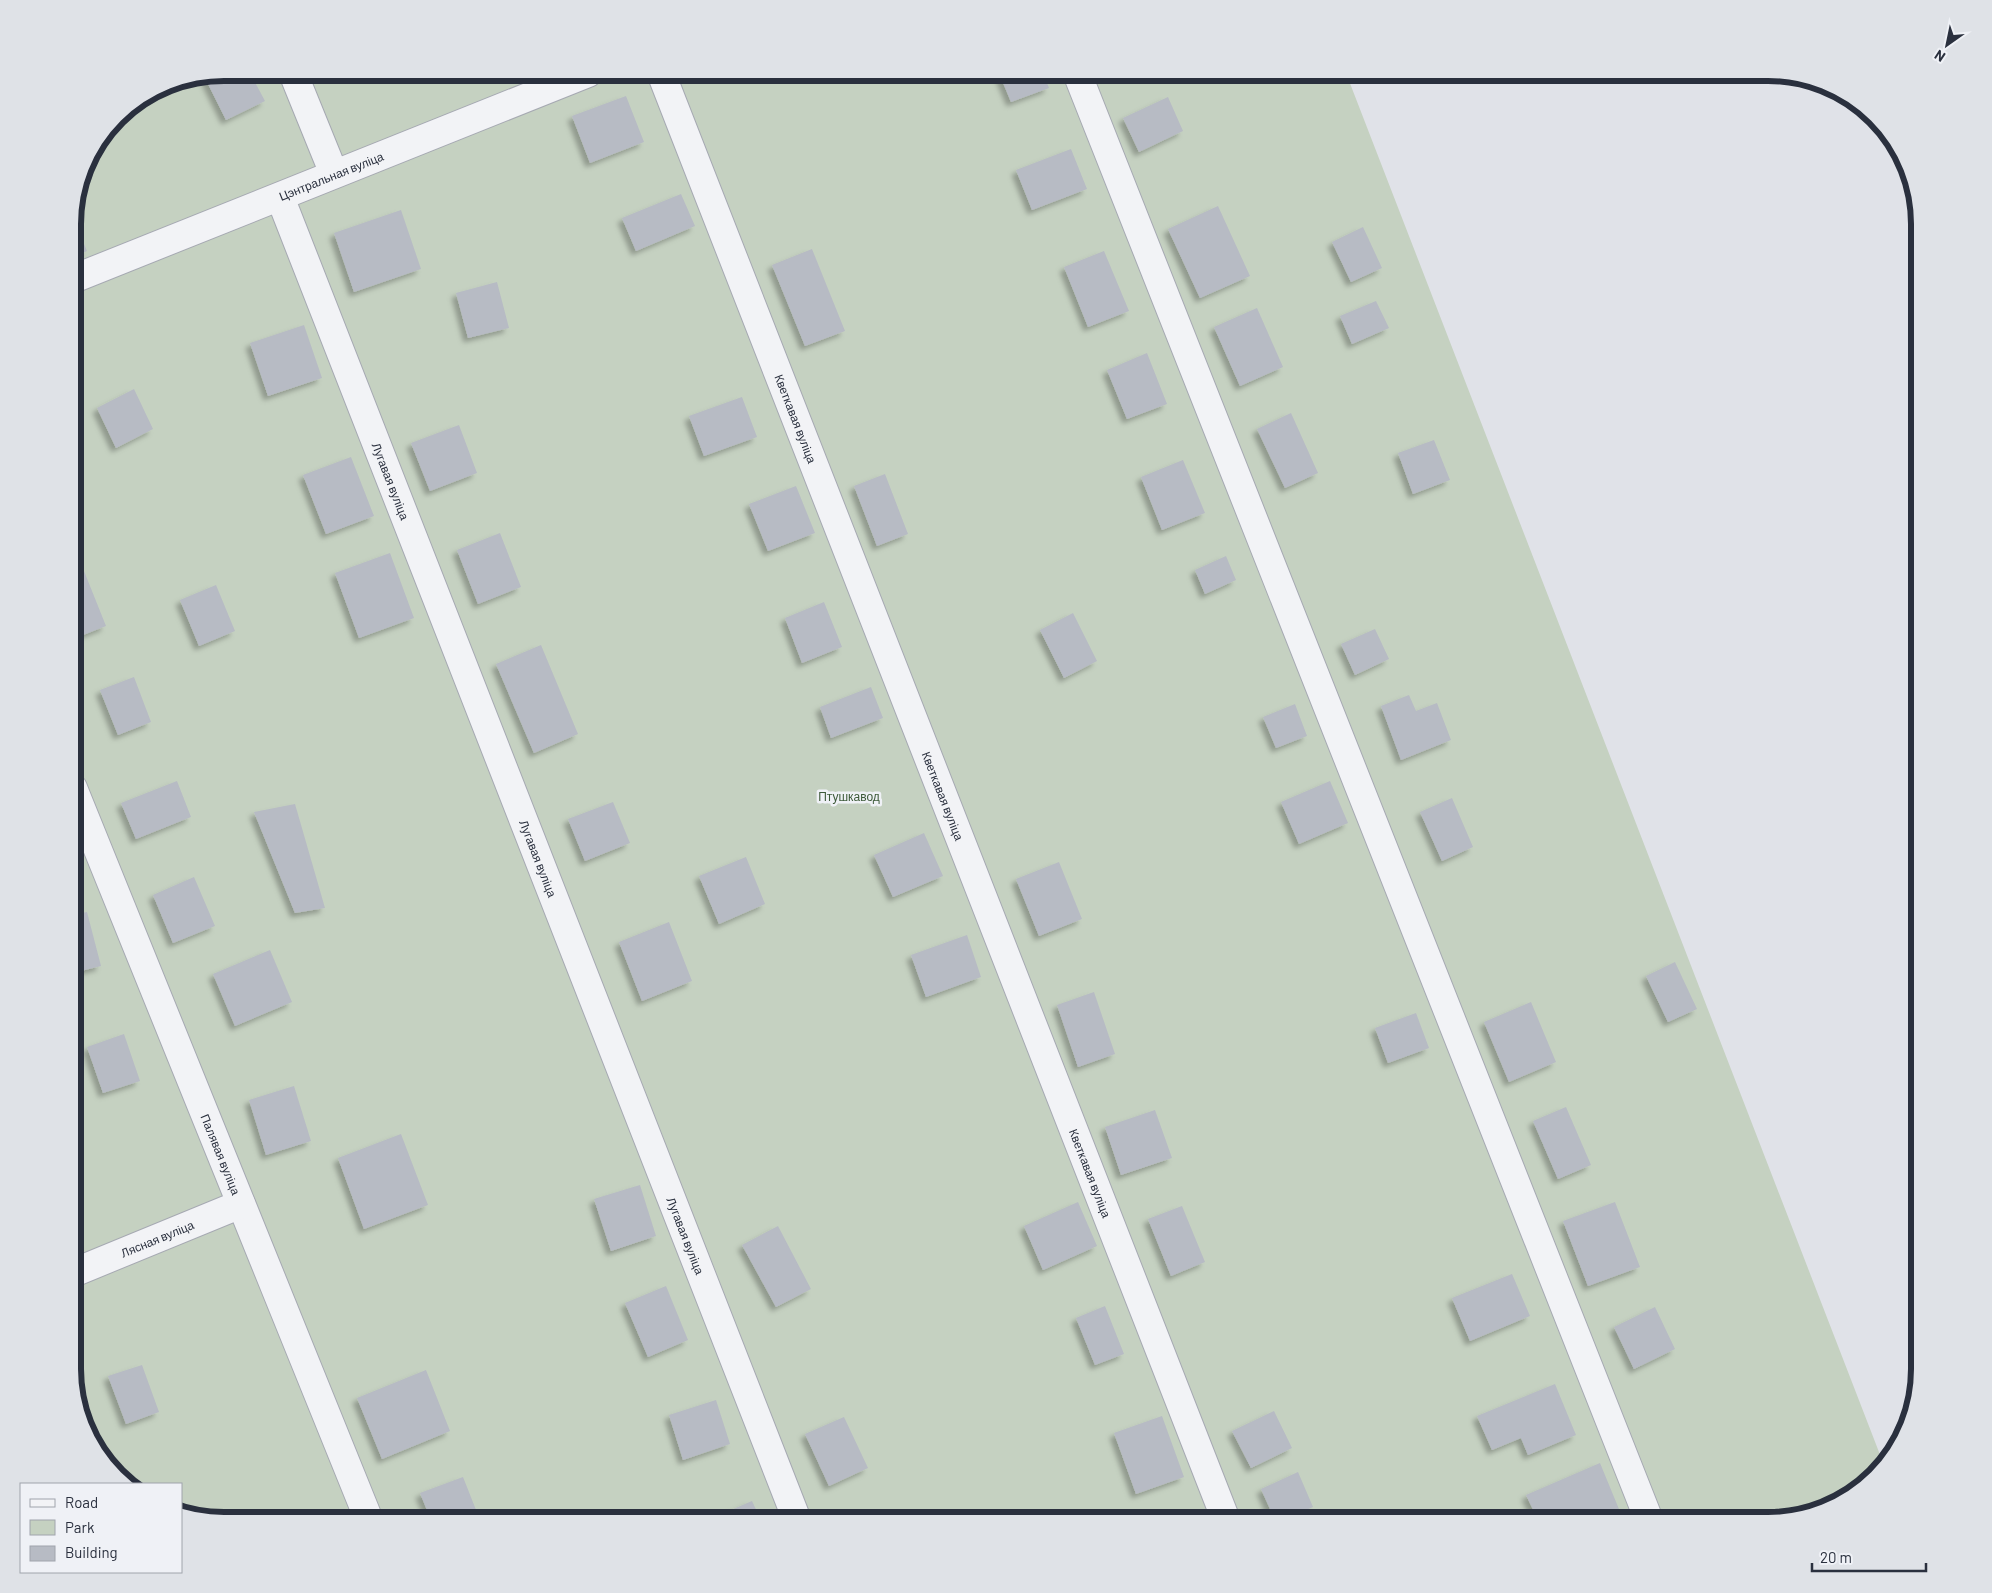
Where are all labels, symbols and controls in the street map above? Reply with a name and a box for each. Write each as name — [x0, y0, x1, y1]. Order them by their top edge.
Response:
north arrow — [1922, 20, 1972, 70]
text: N — [1931, 47, 1948, 66]
street label: Цэнтральная вуліца — [277, 148, 386, 204]
street label: Кветкавая вуліца — [772, 372, 820, 465]
street label: Лугавая вуліца — [370, 440, 413, 522]
street label: Кветкавая вуліца — [920, 749, 967, 843]
park label: Птушкавод — [818, 789, 880, 804]
street label: Лугавая вуліца — [517, 818, 560, 899]
street label: Палявая вуліца — [199, 1112, 244, 1197]
street label: Кветкавая вуліца — [1067, 1127, 1114, 1220]
street label: Лугавая вуліца — [664, 1195, 707, 1276]
street label: Лясная вуліца — [119, 1217, 196, 1260]
legend — [20, 1483, 182, 1573]
text: Road — [65, 1493, 98, 1511]
text: Park — [65, 1518, 95, 1536]
scale bar — [1812, 1540, 1926, 1572]
text: Building — [65, 1543, 118, 1561]
text: 20 m — [1820, 1548, 1852, 1566]

